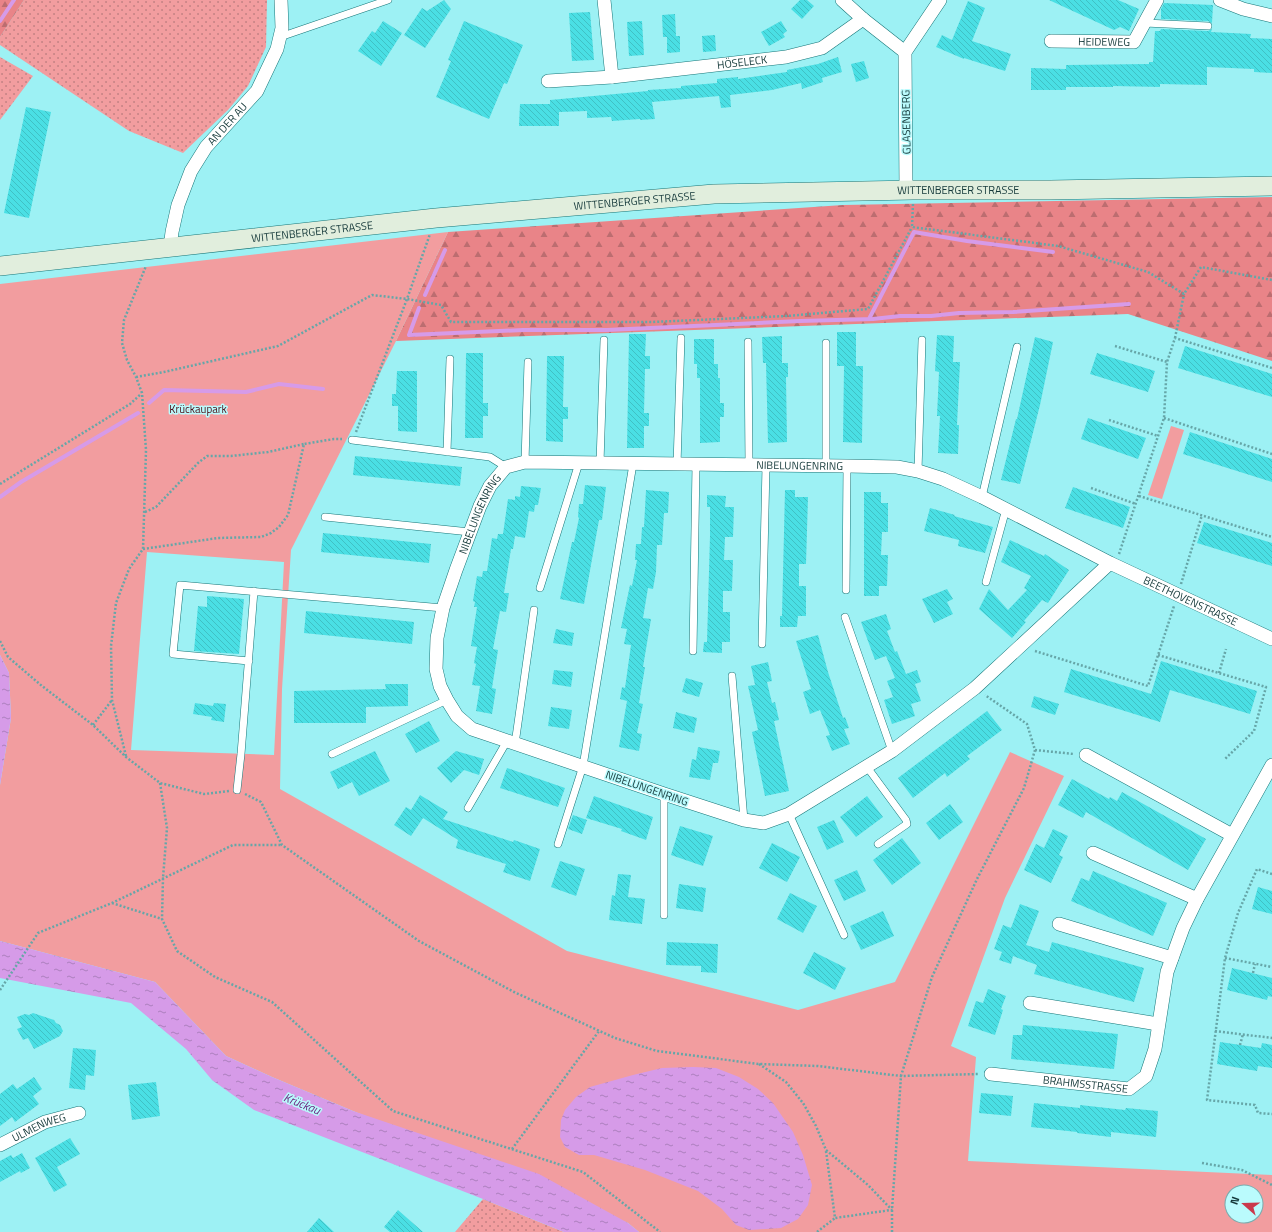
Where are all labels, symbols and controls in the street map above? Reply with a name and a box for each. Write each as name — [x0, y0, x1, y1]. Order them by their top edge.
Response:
street label: HEIDEWEG — [1078, 33, 1130, 50]
street label: HÖSELECK — [716, 51, 769, 73]
street label: GLASENBERG — [897, 89, 915, 154]
street label: AN DER AU — [204, 99, 251, 148]
street label: WITTENBERGER STRASSE — [897, 182, 1019, 198]
street label: WITTENBERGER STRASSE — [573, 188, 696, 214]
street label: WITTENBERGER STRASSE — [250, 217, 374, 246]
park label: Krückaupark — [169, 401, 228, 417]
street label: NIBELUNGENRING — [756, 457, 843, 474]
street label: NIBELUNGENRING — [455, 470, 505, 556]
street label: BEETHOVENSTRASSE — [1141, 572, 1240, 630]
street label: NIBELUNGENRING — [603, 766, 691, 810]
street label: BRAHMSSTRASSE — [1042, 1072, 1129, 1097]
water label: Krückau — [281, 1088, 324, 1120]
street label: ULMENWEG — [9, 1109, 68, 1146]
north arrow — [1224, 1184, 1264, 1224]
text: N — [1226, 1194, 1243, 1207]

